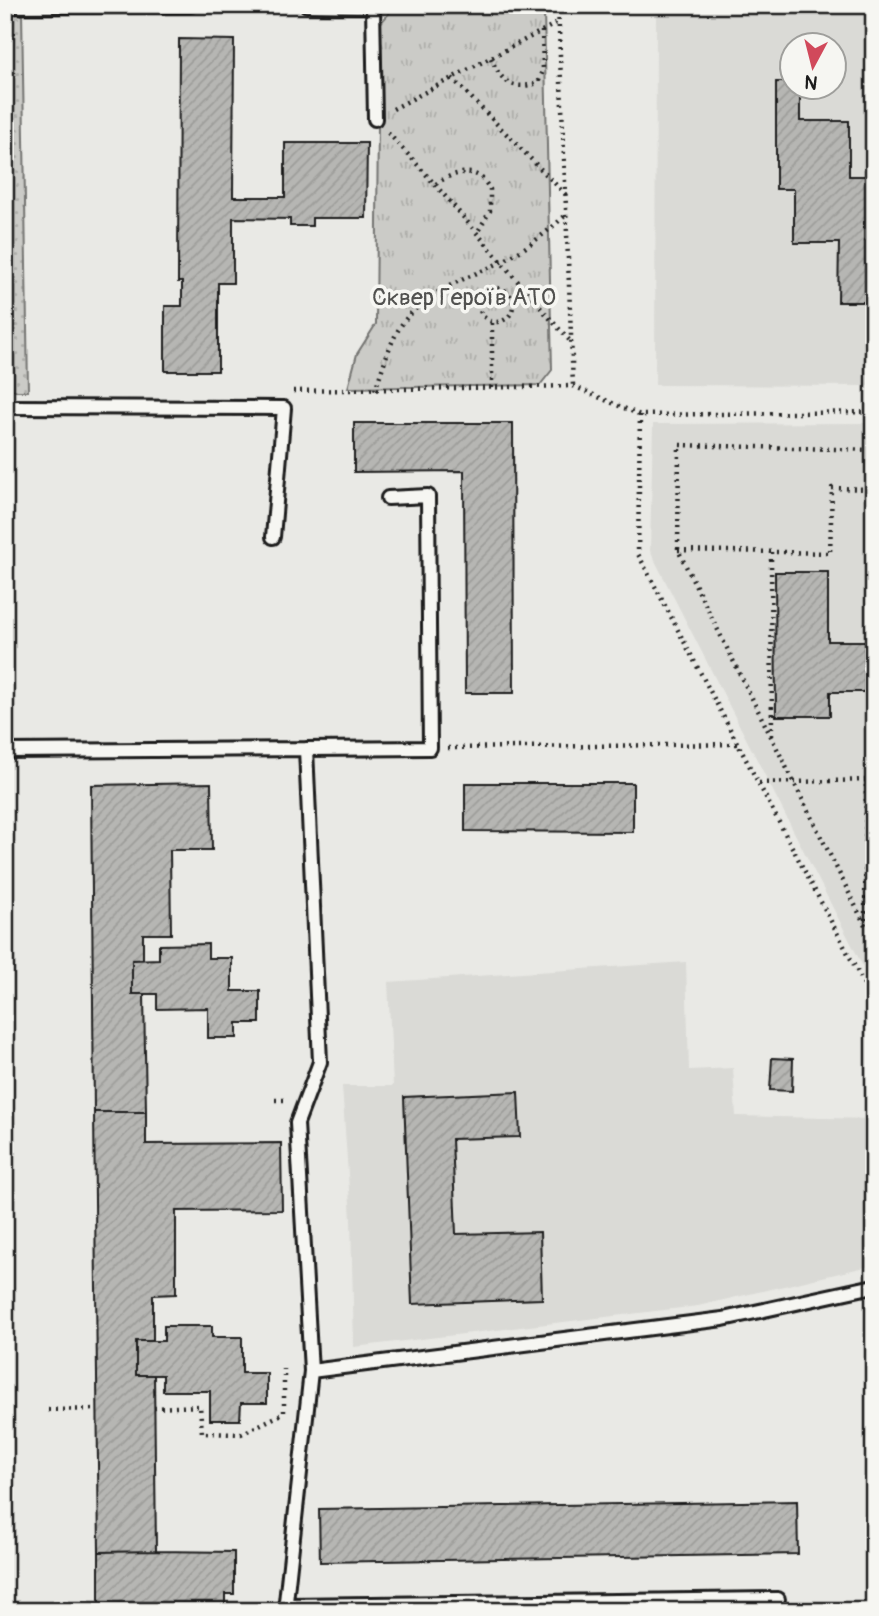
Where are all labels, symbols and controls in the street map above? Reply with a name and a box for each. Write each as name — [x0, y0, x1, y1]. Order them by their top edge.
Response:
north arrow — [778, 32, 848, 102]
text: N — [803, 69, 819, 95]
park label: Сквер Героїв АТО — [372, 283, 556, 312]

